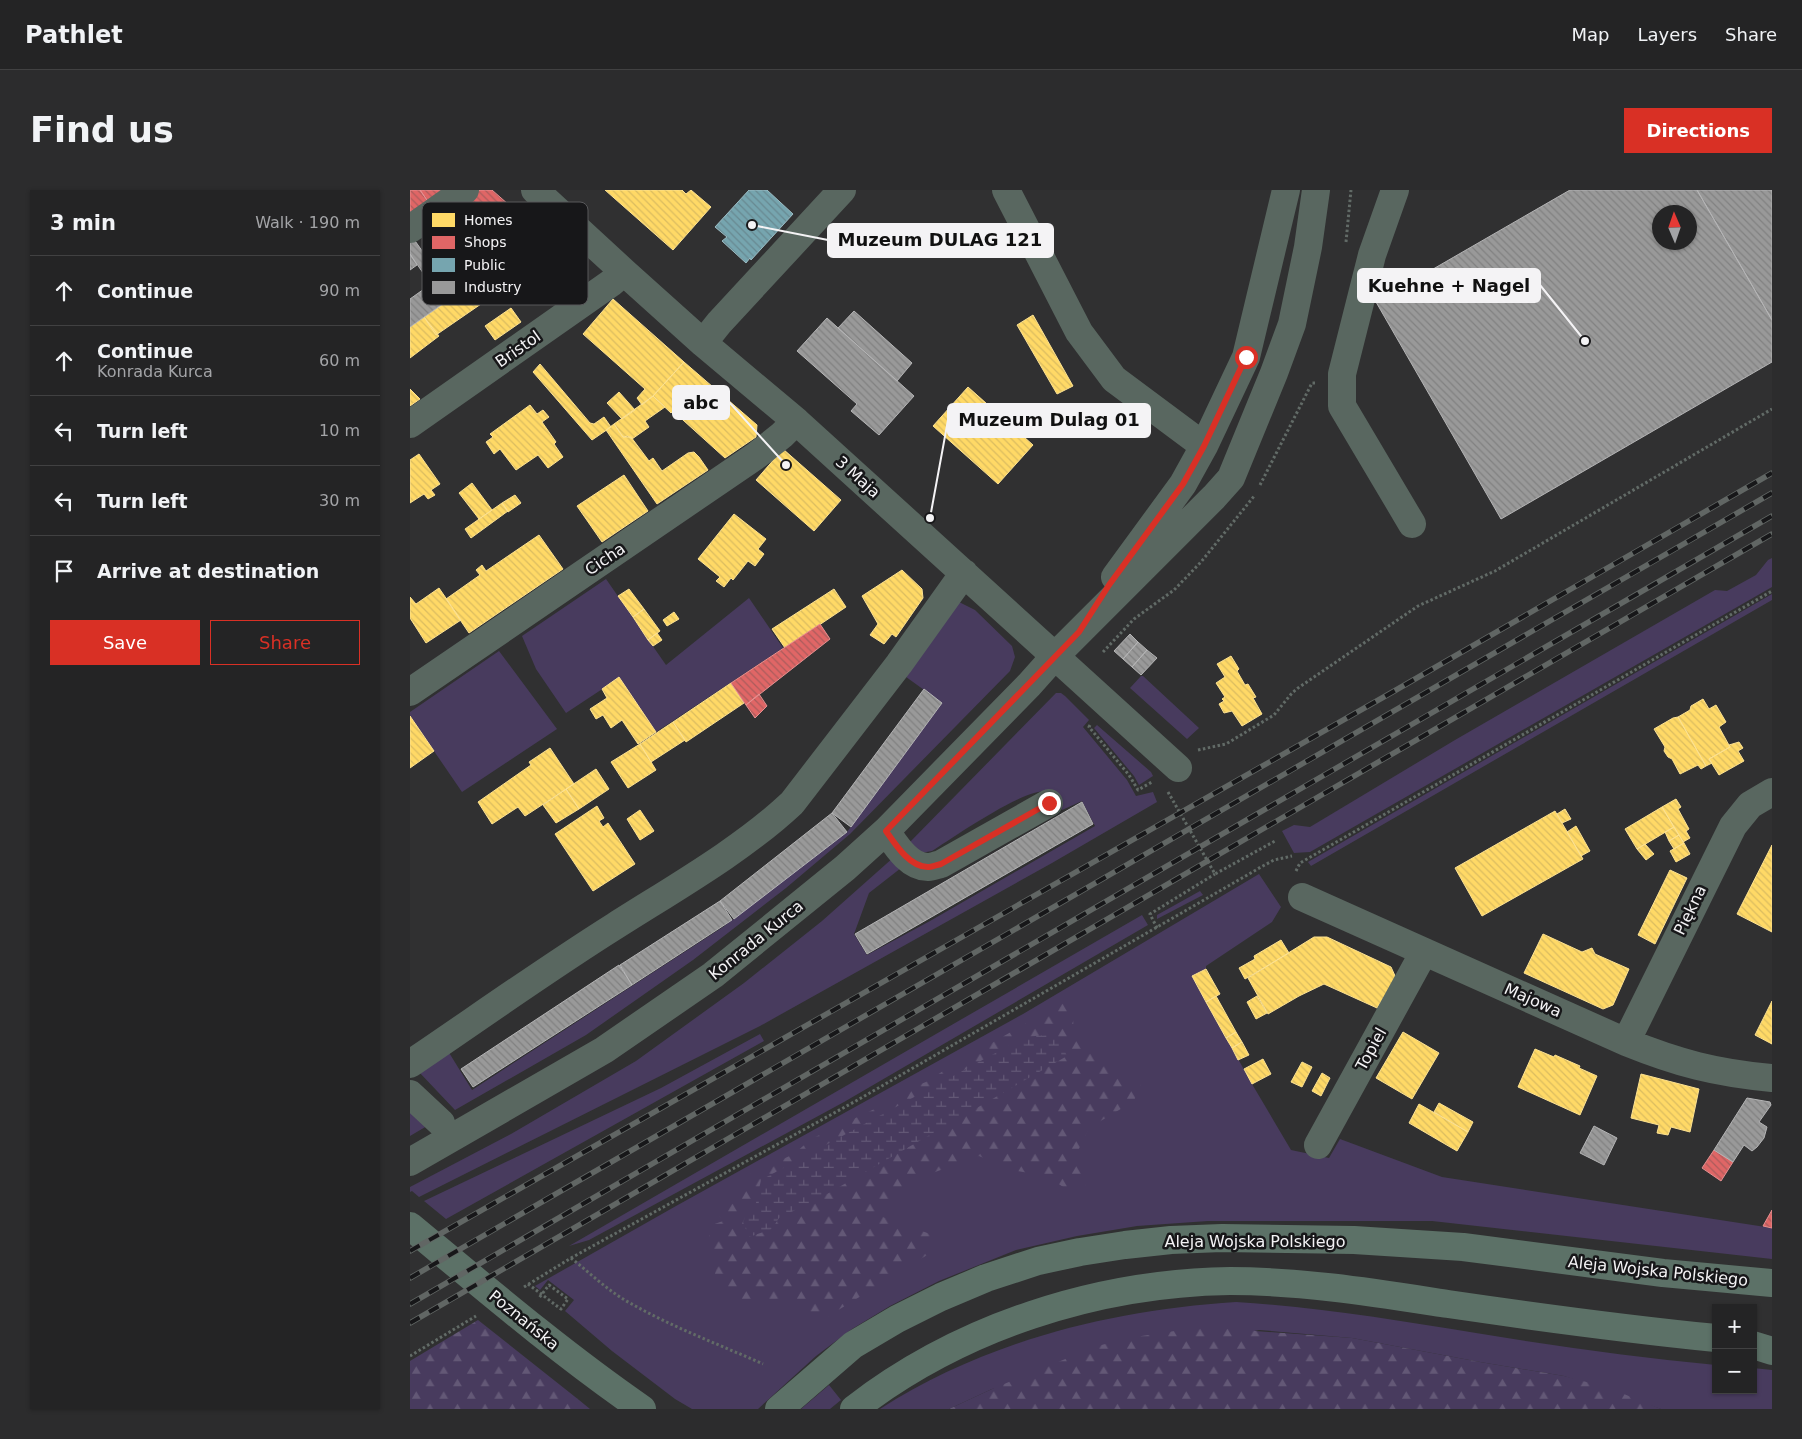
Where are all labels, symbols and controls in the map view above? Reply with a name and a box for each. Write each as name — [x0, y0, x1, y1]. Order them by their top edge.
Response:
text: Pathlet — [25, 21, 123, 49]
text: Map — [1571, 24, 1609, 45]
text: Layers — [1637, 24, 1697, 45]
text: Share — [1725, 24, 1777, 45]
button: Directions — [1624, 108, 1772, 153]
text: Find us — [30, 110, 174, 150]
legend — [422, 202, 588, 305]
north arrow — [1652, 205, 1697, 250]
text: 3 min — [50, 211, 116, 235]
text: Homes — [464, 212, 513, 228]
text: Walk · 190 m — [255, 213, 360, 232]
callout: Muzeum DULAG 121 — [828, 224, 1053, 257]
text: Muzeum DULAG 121 — [838, 229, 1042, 250]
text: Shops — [464, 234, 507, 250]
text: Public — [464, 257, 505, 273]
callout: Kuehne + Nagel — [1358, 269, 1540, 302]
text: Kuehne + Nagel — [1368, 275, 1530, 296]
icon: ahead — [50, 277, 78, 305]
text: Industry — [464, 279, 522, 295]
text: Continue — [97, 280, 193, 302]
text: 90 m — [319, 281, 360, 300]
street label: Bristol — [492, 327, 544, 371]
text: Continue — [97, 340, 193, 362]
route start — [1235, 346, 1258, 369]
icon: ahead — [50, 347, 78, 375]
text: 60 m — [319, 351, 360, 370]
text: Konrada Kurca — [97, 362, 213, 381]
callout: abc — [673, 386, 729, 419]
text: abc — [683, 392, 719, 413]
callout: Muzeum Dulag 01 — [948, 404, 1150, 437]
text: Muzeum Dulag 01 — [958, 409, 1140, 430]
icon: left — [50, 417, 78, 445]
text: Turn left — [97, 420, 188, 442]
text: 10 m — [319, 421, 360, 440]
street label: 3 Maja — [832, 452, 884, 502]
icon: left — [50, 487, 78, 515]
text: Turn left — [97, 490, 188, 512]
text: 30 m — [319, 491, 360, 510]
street label: Cicha — [581, 539, 629, 579]
icon: arrive — [50, 557, 78, 585]
text: Arrive at destination — [97, 560, 319, 582]
button: Save — [50, 620, 200, 665]
button: Share — [210, 620, 360, 665]
route end — [1038, 792, 1061, 815]
street label: Piękna — [1670, 882, 1710, 938]
street label: Konrada Kurca — [705, 896, 807, 984]
street label: Majowa — [1501, 979, 1565, 1021]
street label: Topiel — [1351, 1024, 1390, 1074]
street label: Aleja Wojska Polskiego — [1164, 1232, 1346, 1251]
street label: Aleja Wojska Polskiego — [1567, 1252, 1749, 1290]
street label: Poznańska — [485, 1286, 563, 1354]
map controls — [1712, 1304, 1757, 1394]
button: + — [1712, 1304, 1757, 1349]
button: − — [1712, 1349, 1757, 1394]

